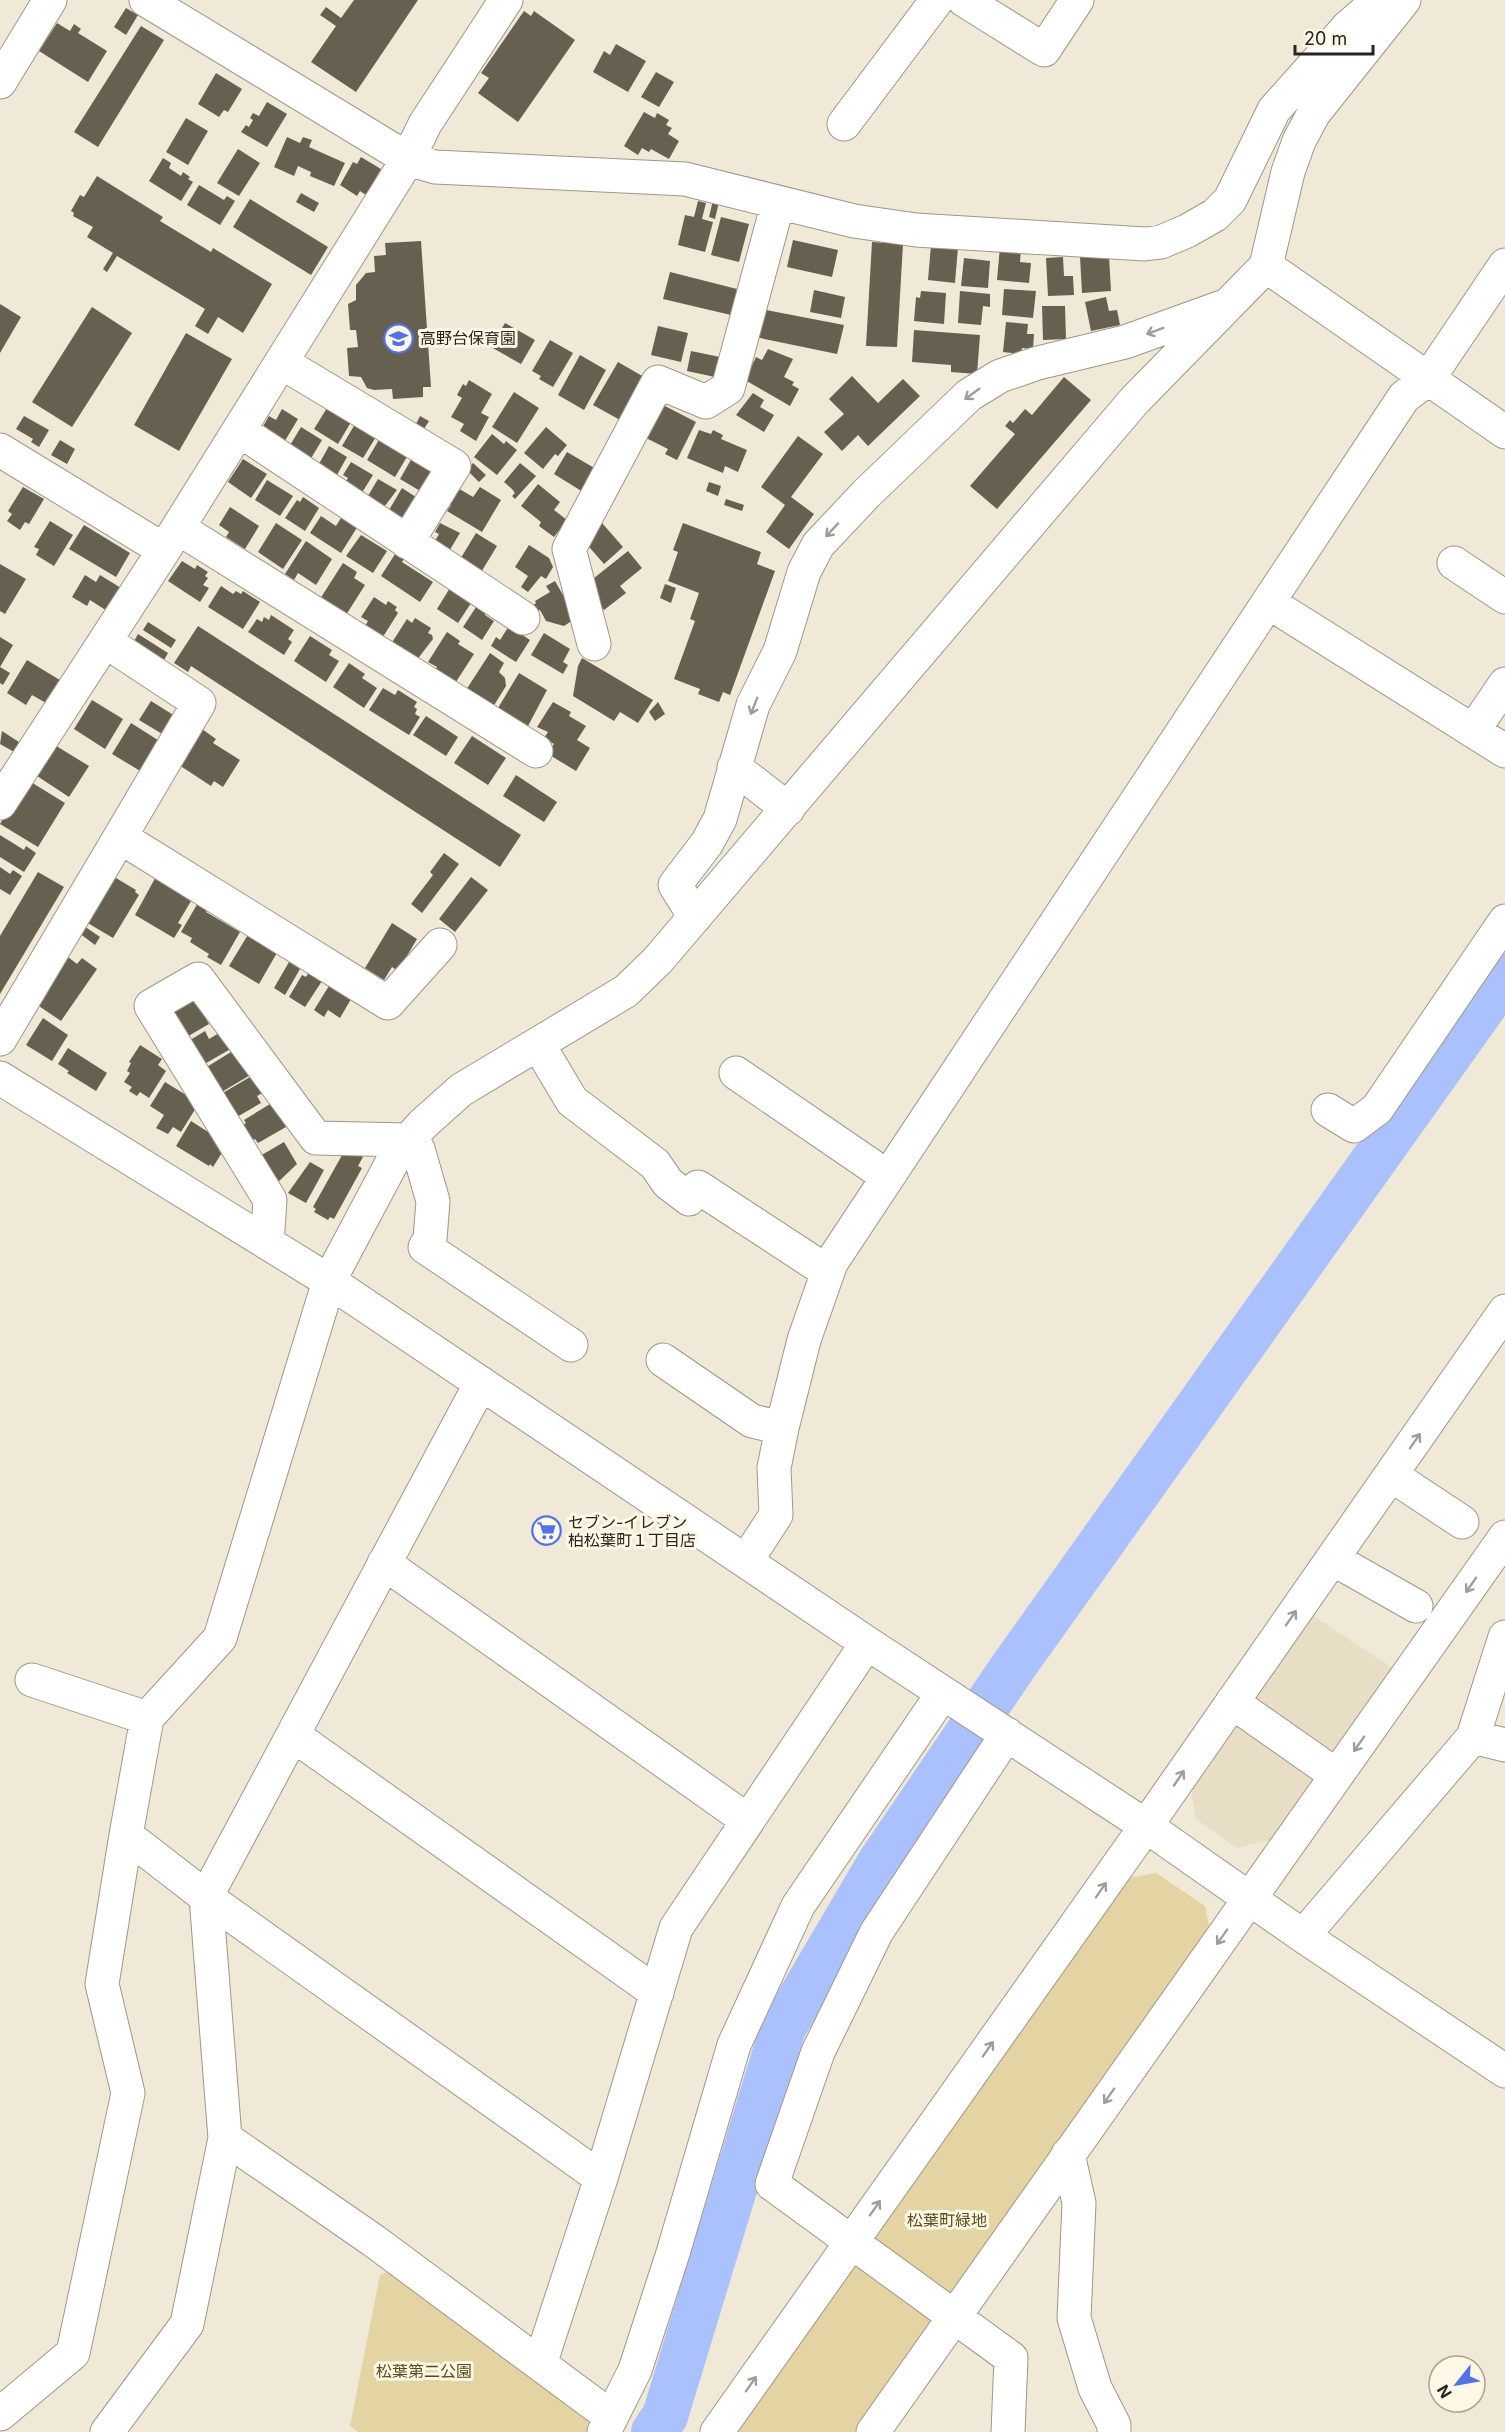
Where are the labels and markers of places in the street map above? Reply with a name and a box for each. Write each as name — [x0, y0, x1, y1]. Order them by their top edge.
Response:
school or university icon: 高野台保育園 — [383, 322, 415, 354]
place label: 高野台保育園 — [420, 328, 516, 348]
place label: セブン-イレブン 柏松葉町１丁目店 — [568, 1512, 696, 1550]
supermarket icon: セブン-イレブン 柏松葉町１丁目店 — [531, 1515, 563, 1547]

